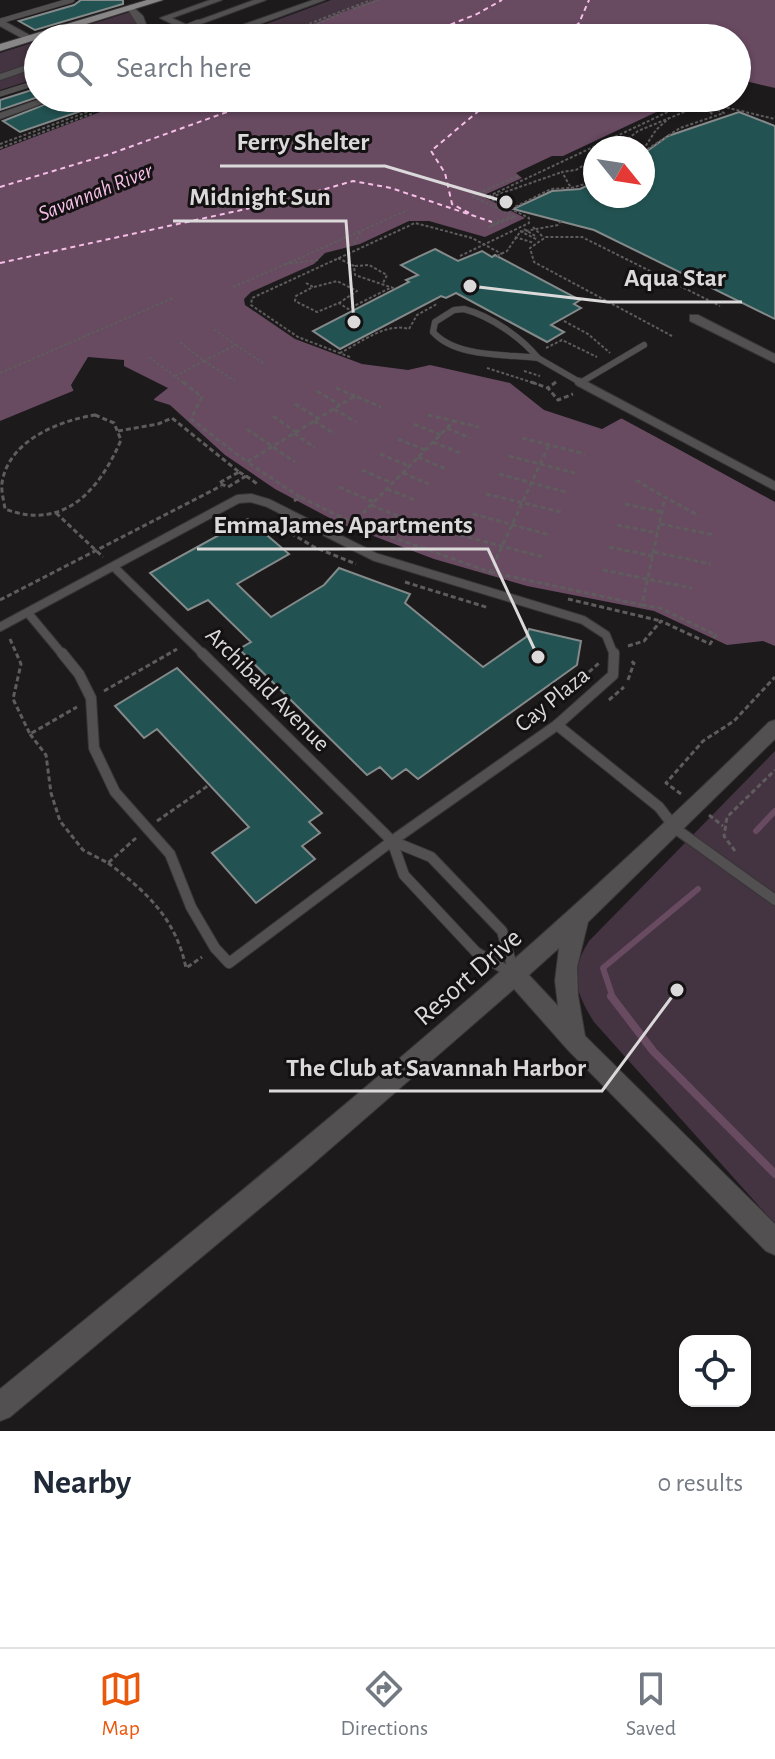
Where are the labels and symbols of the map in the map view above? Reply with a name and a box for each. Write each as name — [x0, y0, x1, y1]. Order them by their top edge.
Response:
callout: Ferry Shelter — [220, 116, 385, 166]
text: Ferry Shelter — [237, 129, 369, 155]
north arrow — [583, 136, 655, 208]
water label: Savannah River — [35, 159, 157, 225]
callout: Midnight Sun — [173, 171, 346, 221]
text: Midnight Sun — [189, 184, 331, 210]
callout: Aqua Star — [608, 252, 742, 302]
text: Aqua Star — [624, 265, 726, 291]
callout: EmmaJames Apartments — [197, 499, 488, 549]
text: EmmaJames Apartments — [213, 512, 473, 538]
street label: Archibald Avenue — [201, 623, 334, 756]
street label: Cay Plaza — [511, 663, 594, 737]
street label: Resort Drive — [409, 924, 527, 1031]
callout: The Club at Savannah Harbor — [269, 1041, 602, 1091]
text: The Club at Savannah Harbor — [286, 1055, 586, 1081]

